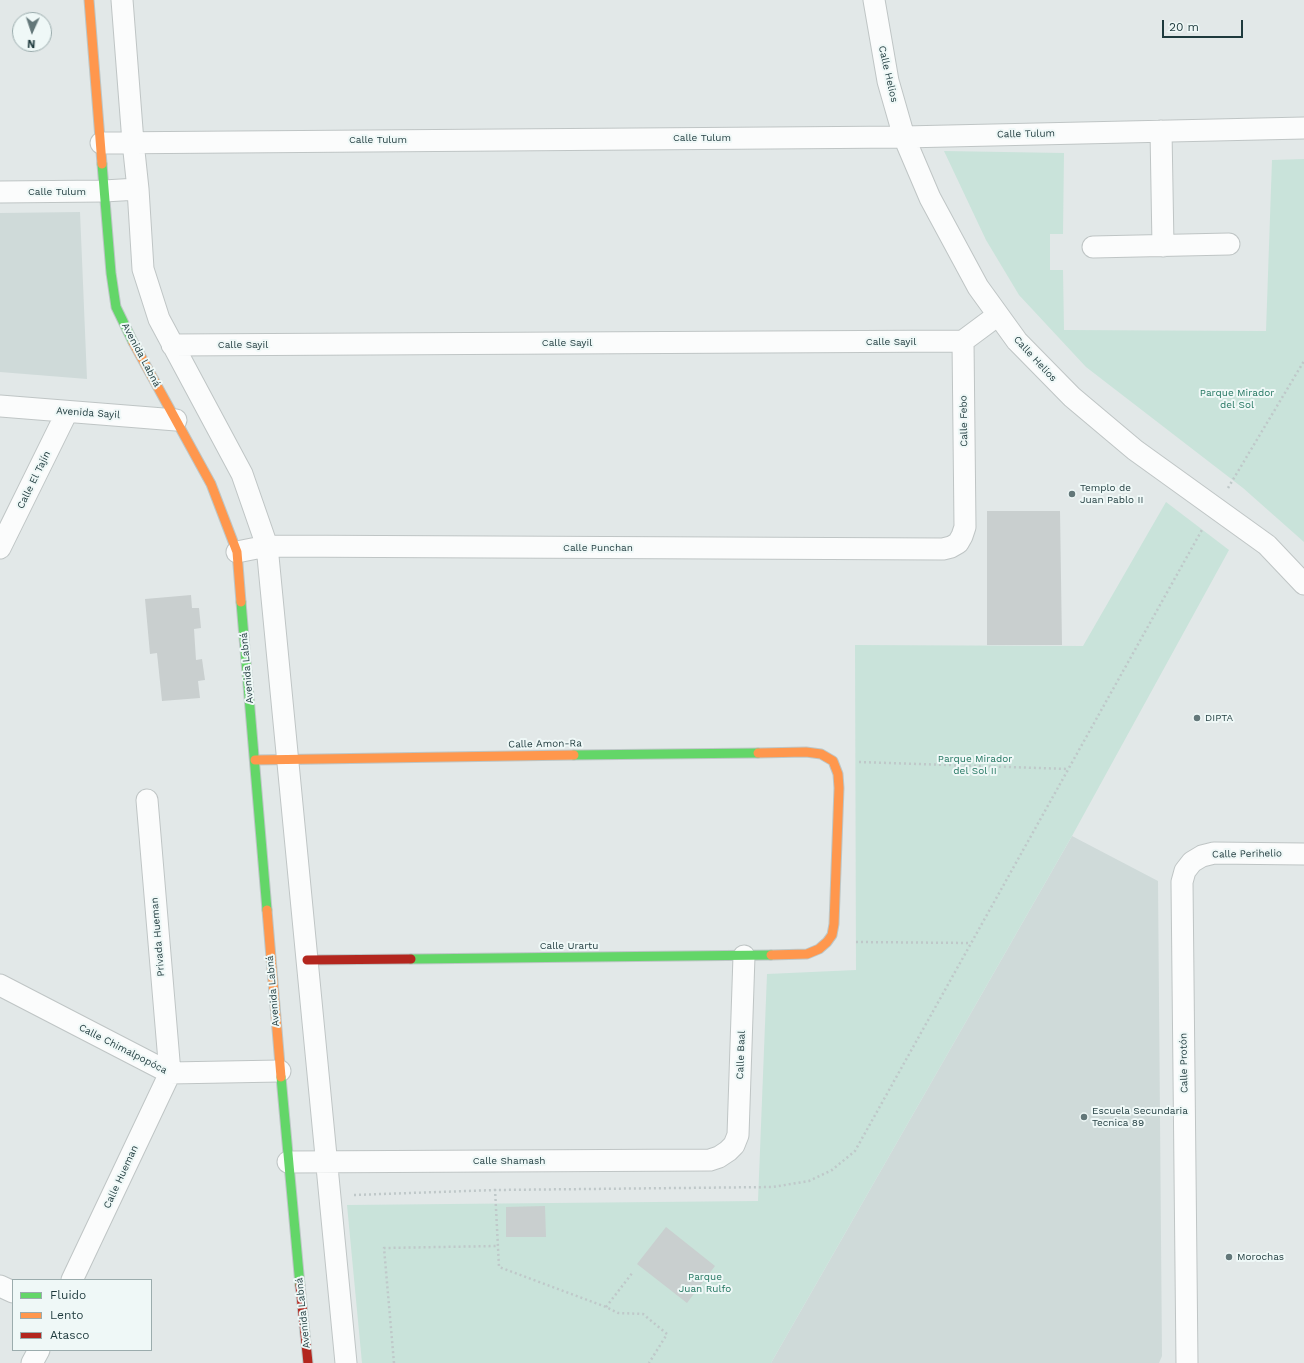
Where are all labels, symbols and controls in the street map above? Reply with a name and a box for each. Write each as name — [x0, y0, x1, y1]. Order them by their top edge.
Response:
north arrow — [12, 12, 52, 52]
scale bar — [1164, 12, 1245, 38]
text: 20 m — [1169, 20, 1199, 34]
text: N — [27, 37, 36, 50]
street label: Calle Helios — [876, 44, 900, 104]
street label: Calle Tulum — [997, 127, 1055, 141]
street label: Calle Tulum — [673, 132, 731, 144]
street label: Calle Tulum — [349, 134, 407, 146]
street label: Calle Tulum — [28, 186, 86, 198]
street label: Avenida Labná — [119, 321, 163, 389]
street label: Calle Helios — [1011, 334, 1059, 384]
street label: Calle Sayil — [866, 336, 916, 348]
street label: Calle Sayil — [542, 337, 592, 349]
street label: Calle Sayil — [218, 339, 268, 351]
park label: Parque Mirador del Sol — [1200, 387, 1274, 410]
street label: Calle Febo — [958, 395, 970, 447]
street label: Avenida Sayil — [56, 405, 120, 421]
street label: Calle El Tajín — [15, 449, 53, 511]
place label: Templo de Juan Pablo II — [1080, 482, 1143, 506]
marker: Templo de Juan Pablo II — [1067, 489, 1077, 499]
street label: Calle Punchan — [563, 542, 633, 554]
street label: Avenida Labná — [238, 632, 256, 704]
place label: DIPTA — [1205, 712, 1233, 724]
marker: DIPTA — [1192, 713, 1202, 723]
street label: Calle Amon-Ra — [508, 737, 582, 751]
park label: Parque Mirador del Sol II — [938, 753, 1012, 776]
street label: Calle Perihelio — [1212, 847, 1282, 861]
street label: Privada Hueman — [149, 897, 167, 977]
street label: Calle Urartu — [540, 940, 598, 952]
street label: Avenida Labná — [264, 955, 282, 1027]
street label: Calle Chimalpopóca — [77, 1022, 169, 1076]
street label: Calle Baal — [734, 1030, 748, 1080]
street label: Calle Protón — [1177, 1033, 1191, 1093]
place label: Escuela Secundaria Tecnica 89 — [1092, 1105, 1188, 1128]
marker: Escuela Secundaria Tecnica 89 — [1079, 1112, 1089, 1122]
street label: Calle Hueman — [101, 1143, 141, 1211]
street label: Calle Shamash — [473, 1155, 545, 1167]
place label: Morochas — [1237, 1251, 1284, 1263]
marker: Morochas — [1224, 1252, 1234, 1262]
park label: Parque Juan Rulfo — [679, 1271, 731, 1294]
street label: Avenida Labná — [293, 1277, 313, 1349]
legend — [12, 1279, 152, 1351]
text: Fluido — [50, 1288, 86, 1302]
text: Lento — [50, 1308, 84, 1322]
text: Atasco — [50, 1328, 90, 1342]

